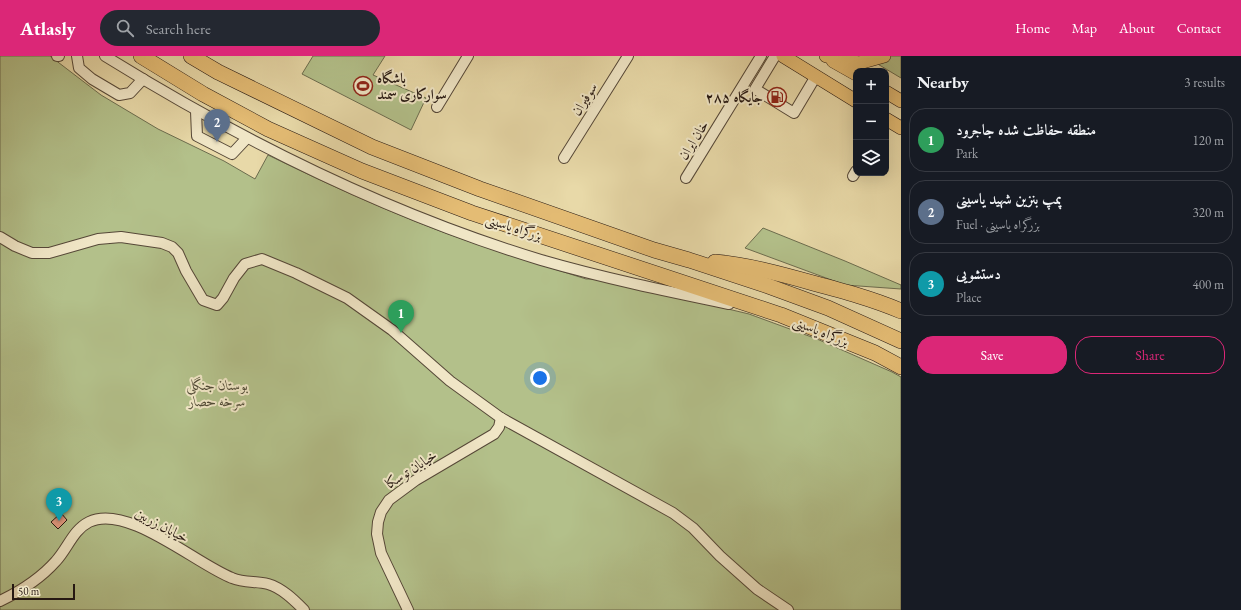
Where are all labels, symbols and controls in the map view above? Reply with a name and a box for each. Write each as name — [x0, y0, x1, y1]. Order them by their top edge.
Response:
search box — [100, 10, 380, 46]
text: Atlasly — [20, 16, 76, 41]
icon: search — [114, 17, 136, 39]
text: Search here — [146, 19, 211, 38]
text: Home — [1015, 19, 1050, 37]
text: Map — [1072, 19, 1097, 37]
text: About — [1119, 19, 1155, 37]
text: Contact — [1177, 19, 1221, 37]
map controls — [853, 68, 889, 176]
button: + — [853, 68, 889, 104]
place label: باشگاه سوارکاری سمند — [377, 69, 447, 103]
text: Nearby — [917, 71, 969, 93]
text: 3 results — [1184, 74, 1225, 91]
sports icon: باشگاه سوارکاری سمند — [352, 75, 374, 97]
street label: سوفیران — [567, 79, 601, 119]
fuel station icon: جایگاه ۲۸۵ — [766, 86, 788, 108]
place label: جایگاه ۲۸۵ — [706, 88, 764, 106]
button: − — [853, 104, 889, 140]
pin: 2 — [204, 109, 230, 142]
street label: خان ایران — [674, 117, 712, 163]
text: منطقه حفاظت شده جاجرود — [956, 120, 1096, 139]
text: 1 — [928, 132, 934, 149]
text: 120 m — [1193, 132, 1224, 149]
button: layers — [853, 140, 889, 176]
text: Park — [956, 145, 978, 162]
text: پمپ بنزین شهید یاسینی — [956, 189, 1062, 208]
text: 2 — [928, 204, 934, 221]
text: 320 m — [1193, 204, 1224, 221]
street label: بزرگراه یاسینی — [483, 209, 545, 246]
text: Fuel · بزرگراه یاسینی — [956, 216, 1040, 233]
text: دستشویی — [956, 264, 1001, 283]
text: 3 — [928, 276, 934, 293]
text: 400 m — [1193, 276, 1224, 293]
text: Place — [956, 289, 982, 306]
pin: 1 — [388, 300, 414, 333]
street label: بزرگراه یاسینی — [790, 312, 852, 351]
button: Save — [917, 336, 1067, 374]
button: Share — [1075, 336, 1225, 374]
your location — [530, 368, 550, 388]
park label: بوستان جنگلی سرخه حصار — [186, 376, 248, 411]
street label: خیابان توسکا — [382, 446, 440, 492]
pin: 3 — [46, 488, 72, 521]
street label: خیابان زربین — [132, 503, 192, 547]
scale bar — [12, 582, 75, 601]
text: 50 m — [18, 584, 39, 598]

